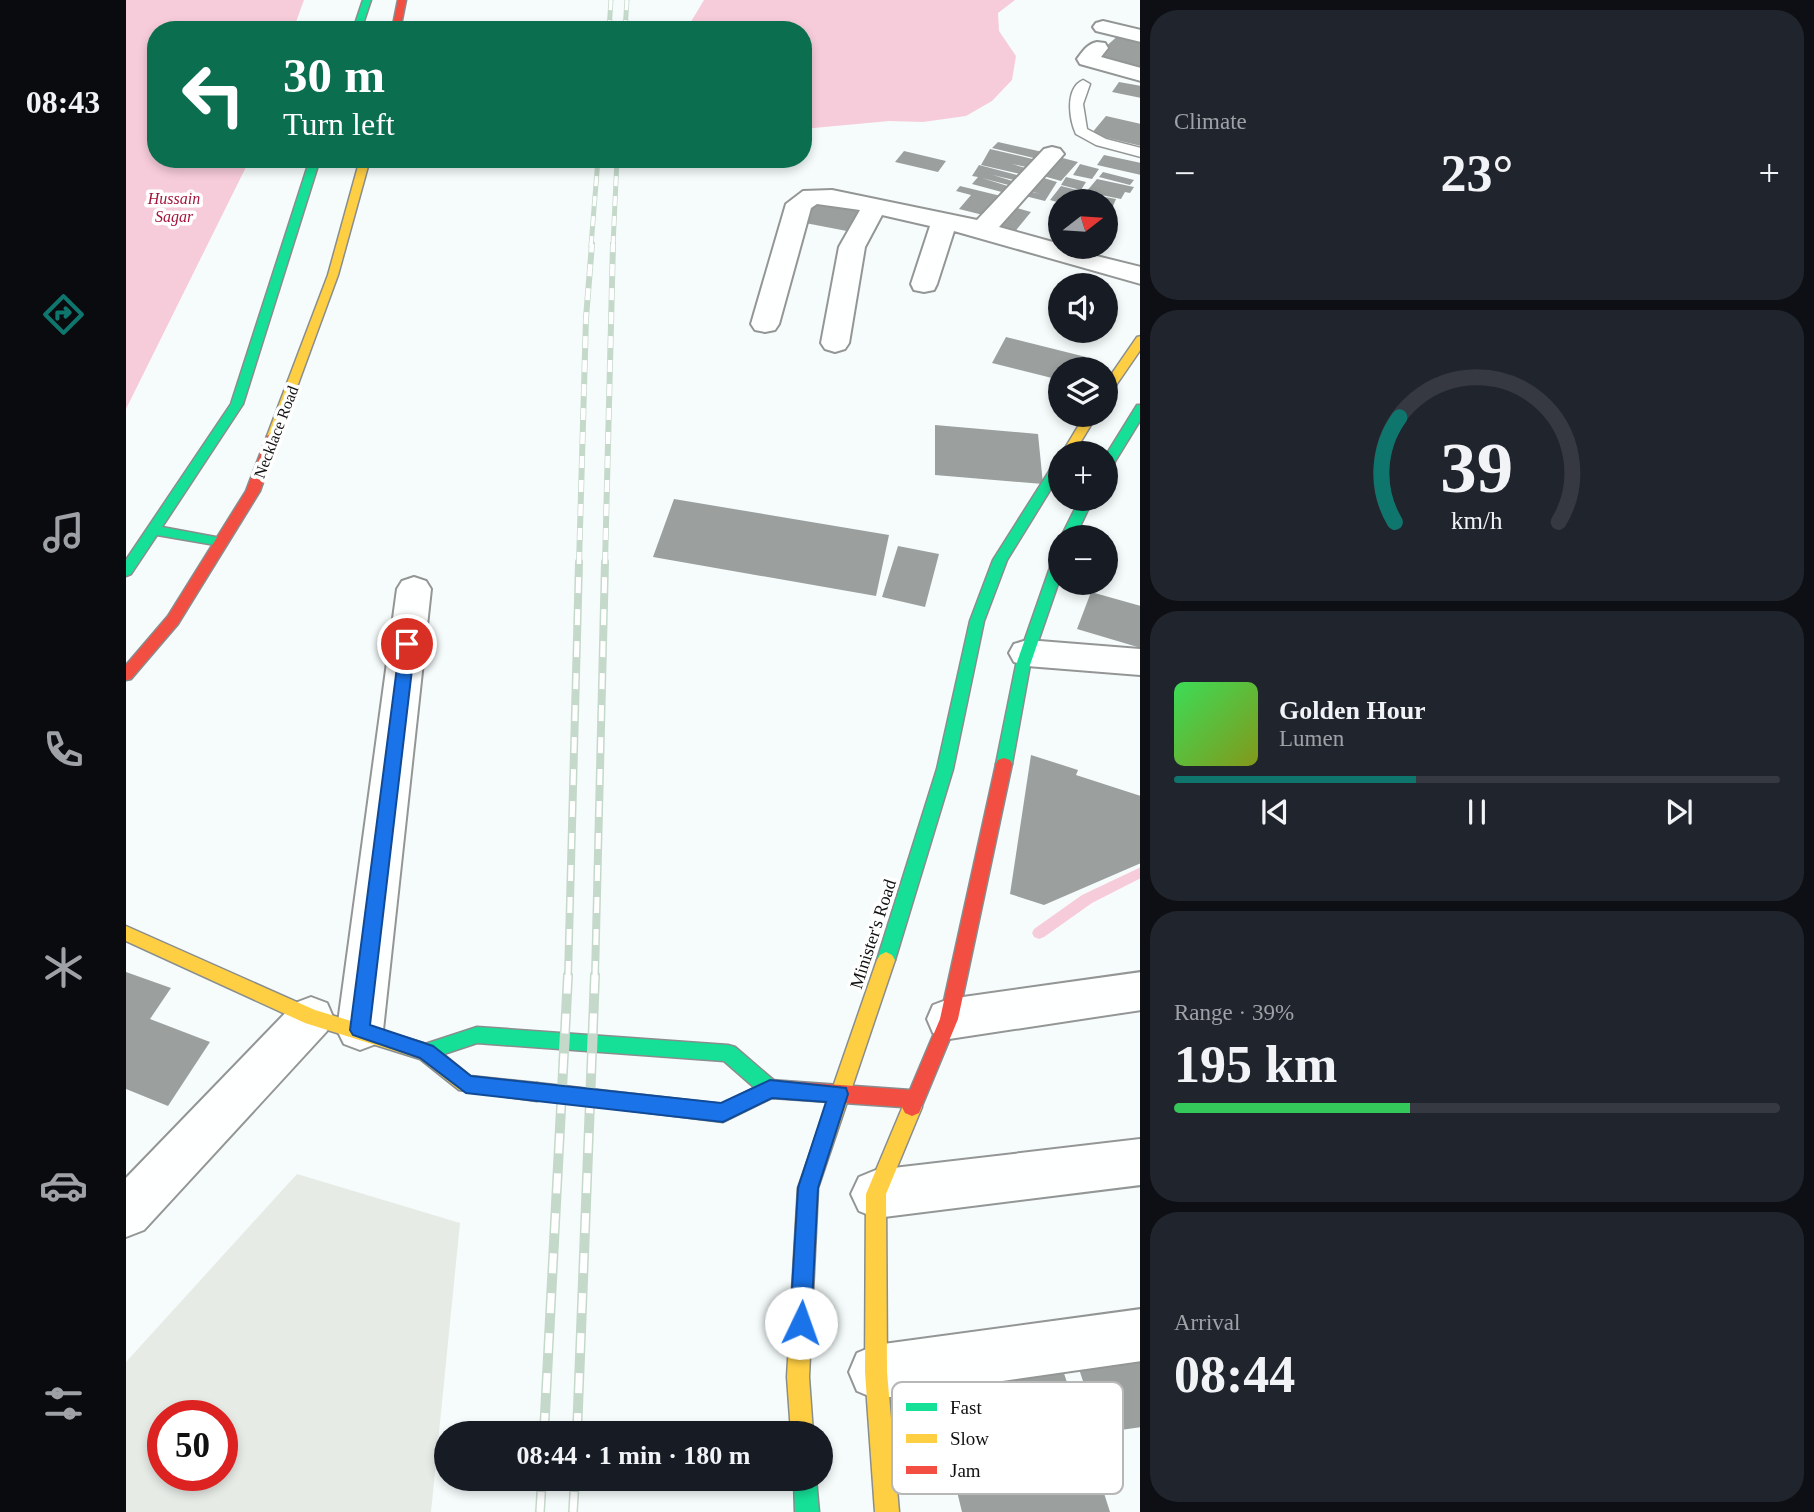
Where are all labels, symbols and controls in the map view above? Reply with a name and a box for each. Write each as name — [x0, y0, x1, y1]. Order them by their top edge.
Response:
text: 30 m — [283, 48, 385, 103]
icon: left — [168, 49, 259, 140]
text: 08:43 — [26, 84, 100, 120]
text: Turn left — [283, 106, 395, 142]
text: Climate — [1174, 109, 1247, 134]
text: 23° — [1441, 145, 1513, 202]
text: − — [1174, 152, 1195, 194]
text: + — [1759, 152, 1780, 194]
north arrow — [1048, 189, 1118, 259]
map controls — [1048, 189, 1118, 595]
water label: Hussain Sagar — [147, 190, 200, 226]
button: sound — [1048, 273, 1118, 343]
icon: directions — [39, 290, 88, 339]
button: layers — [1048, 357, 1118, 427]
street label: Necklace Road — [251, 384, 301, 480]
text: 39 — [1441, 427, 1513, 508]
button: + — [1048, 441, 1118, 511]
text: km/h — [1451, 506, 1503, 533]
icon: music — [39, 508, 88, 557]
button: − — [1048, 525, 1118, 595]
pin — [377, 614, 437, 674]
icon: arrive — [388, 625, 426, 663]
text: Golden Hour — [1279, 696, 1426, 725]
icon: phone — [39, 725, 88, 774]
text: Lumen — [1279, 726, 1344, 751]
icon: previous — [1256, 793, 1294, 831]
icon: pause — [1458, 793, 1496, 831]
icon: next — [1660, 793, 1698, 831]
street label: Minister's Road — [846, 877, 900, 991]
icon: climate — [39, 943, 88, 992]
text: Range · 39% — [1174, 1000, 1294, 1025]
text: 195 km — [1174, 1036, 1337, 1093]
icon: car — [39, 1161, 88, 1210]
position arrow — [764, 1286, 838, 1360]
text: Arrival — [1174, 1310, 1240, 1335]
text: 08:44 — [1174, 1346, 1295, 1403]
icon: filters — [39, 1379, 88, 1428]
legend — [892, 1382, 1123, 1494]
text: Fast — [950, 1397, 982, 1418]
speed limit sign: 50 — [147, 1400, 238, 1491]
text: Slow — [950, 1428, 989, 1449]
text: 08:44 · 1 min · 180 m — [517, 1441, 751, 1470]
text: Jam — [950, 1460, 981, 1481]

